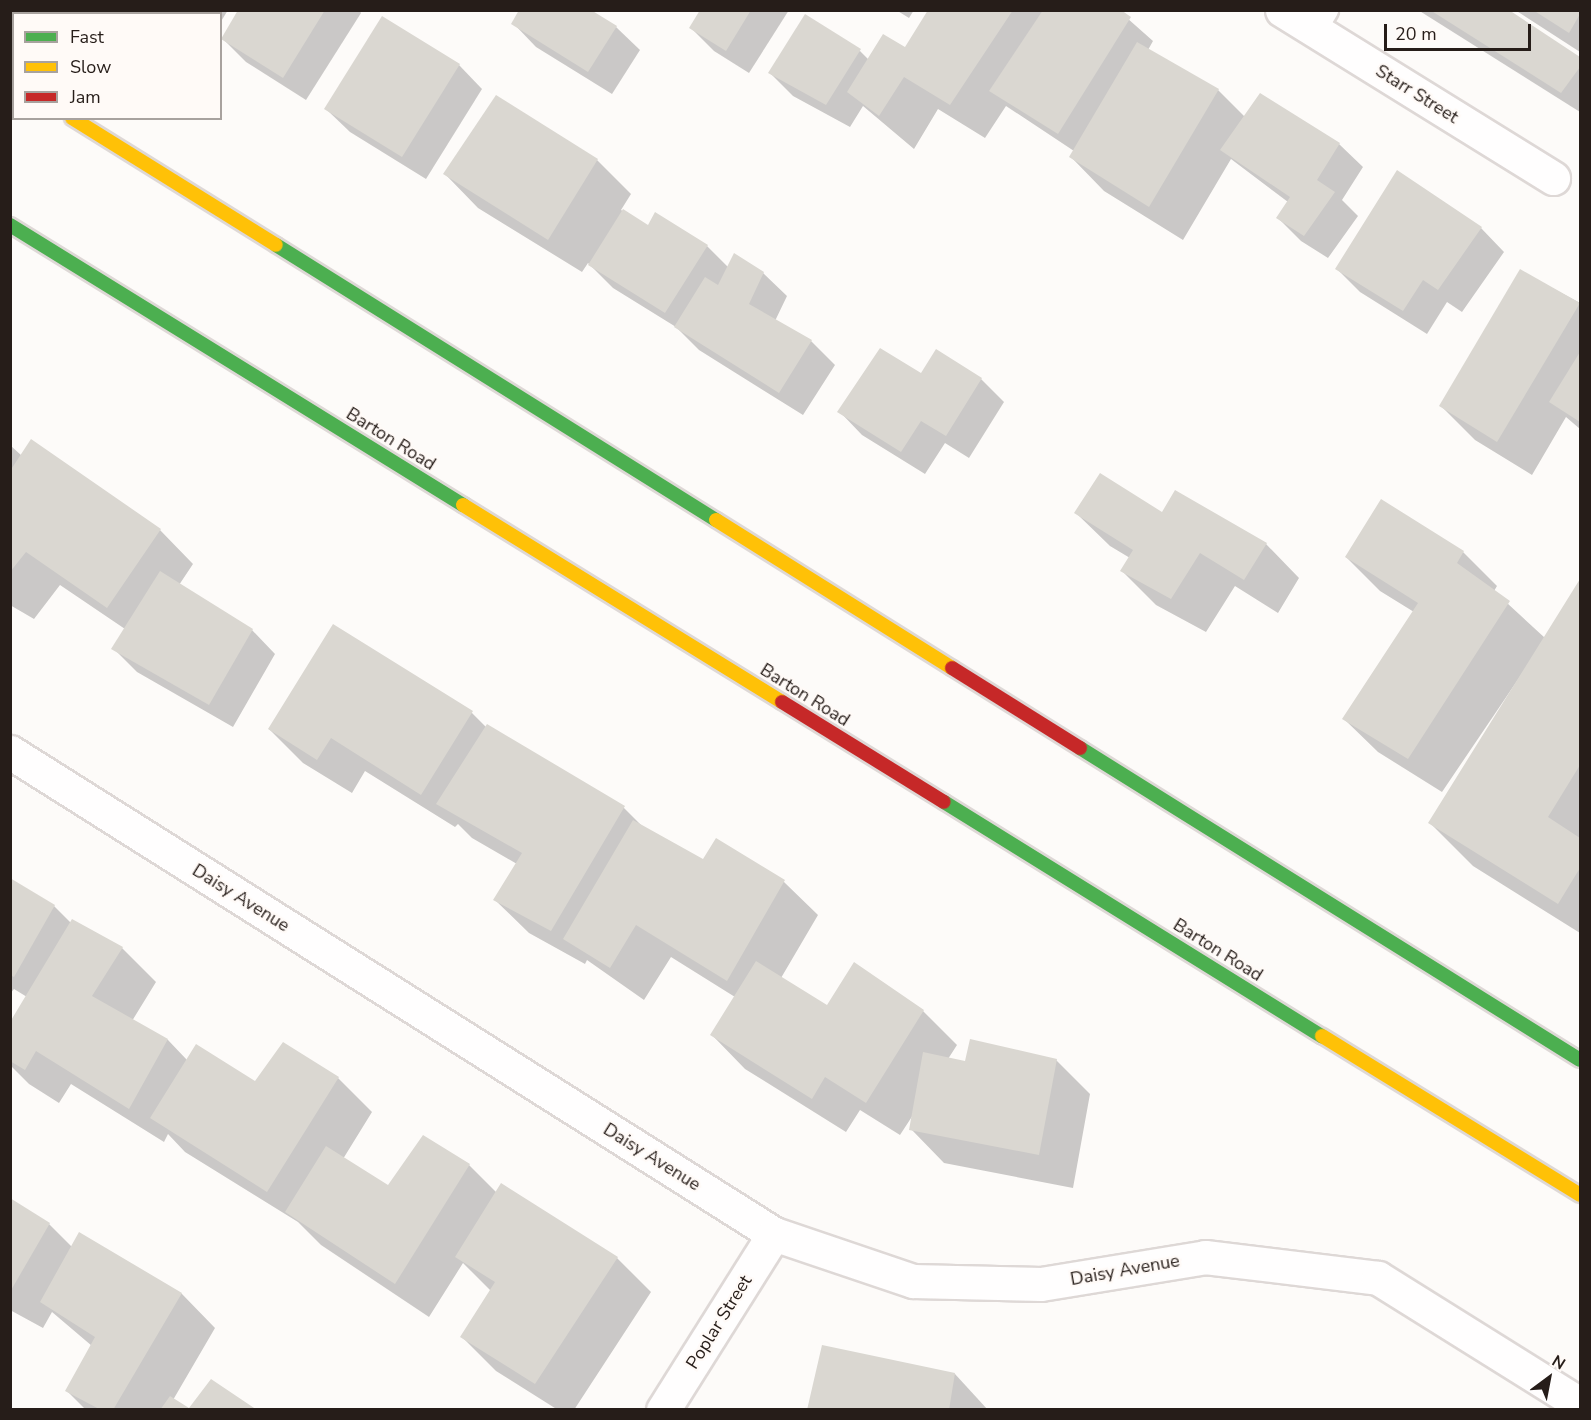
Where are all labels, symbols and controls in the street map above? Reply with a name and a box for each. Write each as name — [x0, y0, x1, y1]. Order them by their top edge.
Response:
legend — [12, 12, 222, 120]
scale bar — [1387, 12, 1534, 50]
text: 20 m — [1395, 22, 1437, 46]
text: Fast — [70, 25, 104, 49]
text: Slow — [70, 55, 111, 79]
street label: Starr Street — [1372, 60, 1462, 128]
text: Jam — [70, 85, 101, 109]
street label: Barton Road — [342, 403, 440, 475]
street label: Barton Road — [756, 659, 854, 731]
street label: Daisy Avenue — [188, 860, 294, 936]
street label: Barton Road — [1169, 914, 1267, 986]
street label: Daisy Avenue — [599, 1119, 705, 1195]
street label: Daisy Avenue — [1069, 1250, 1181, 1290]
street label: Poplar Street — [682, 1271, 756, 1373]
north arrow — [1519, 1348, 1579, 1408]
text: N — [1548, 1350, 1569, 1375]

